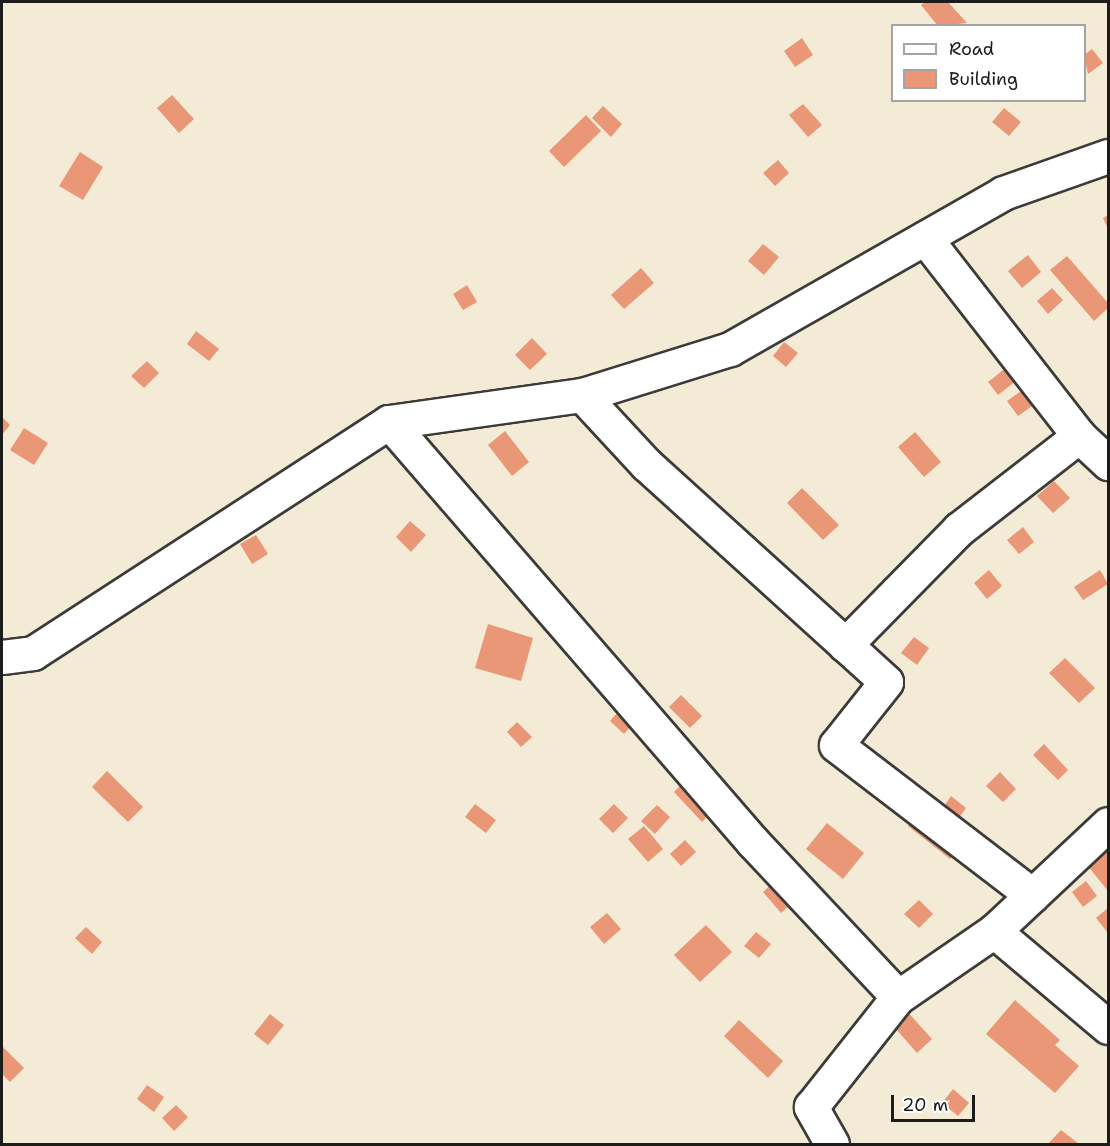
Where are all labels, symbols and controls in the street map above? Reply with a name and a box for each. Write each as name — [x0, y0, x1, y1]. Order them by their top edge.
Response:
legend — [891, 24, 1086, 102]
text: Road — [949, 37, 994, 61]
text: Building — [949, 67, 1018, 91]
scale bar — [894, 1083, 978, 1121]
text: 20 m — [902, 1093, 948, 1117]

